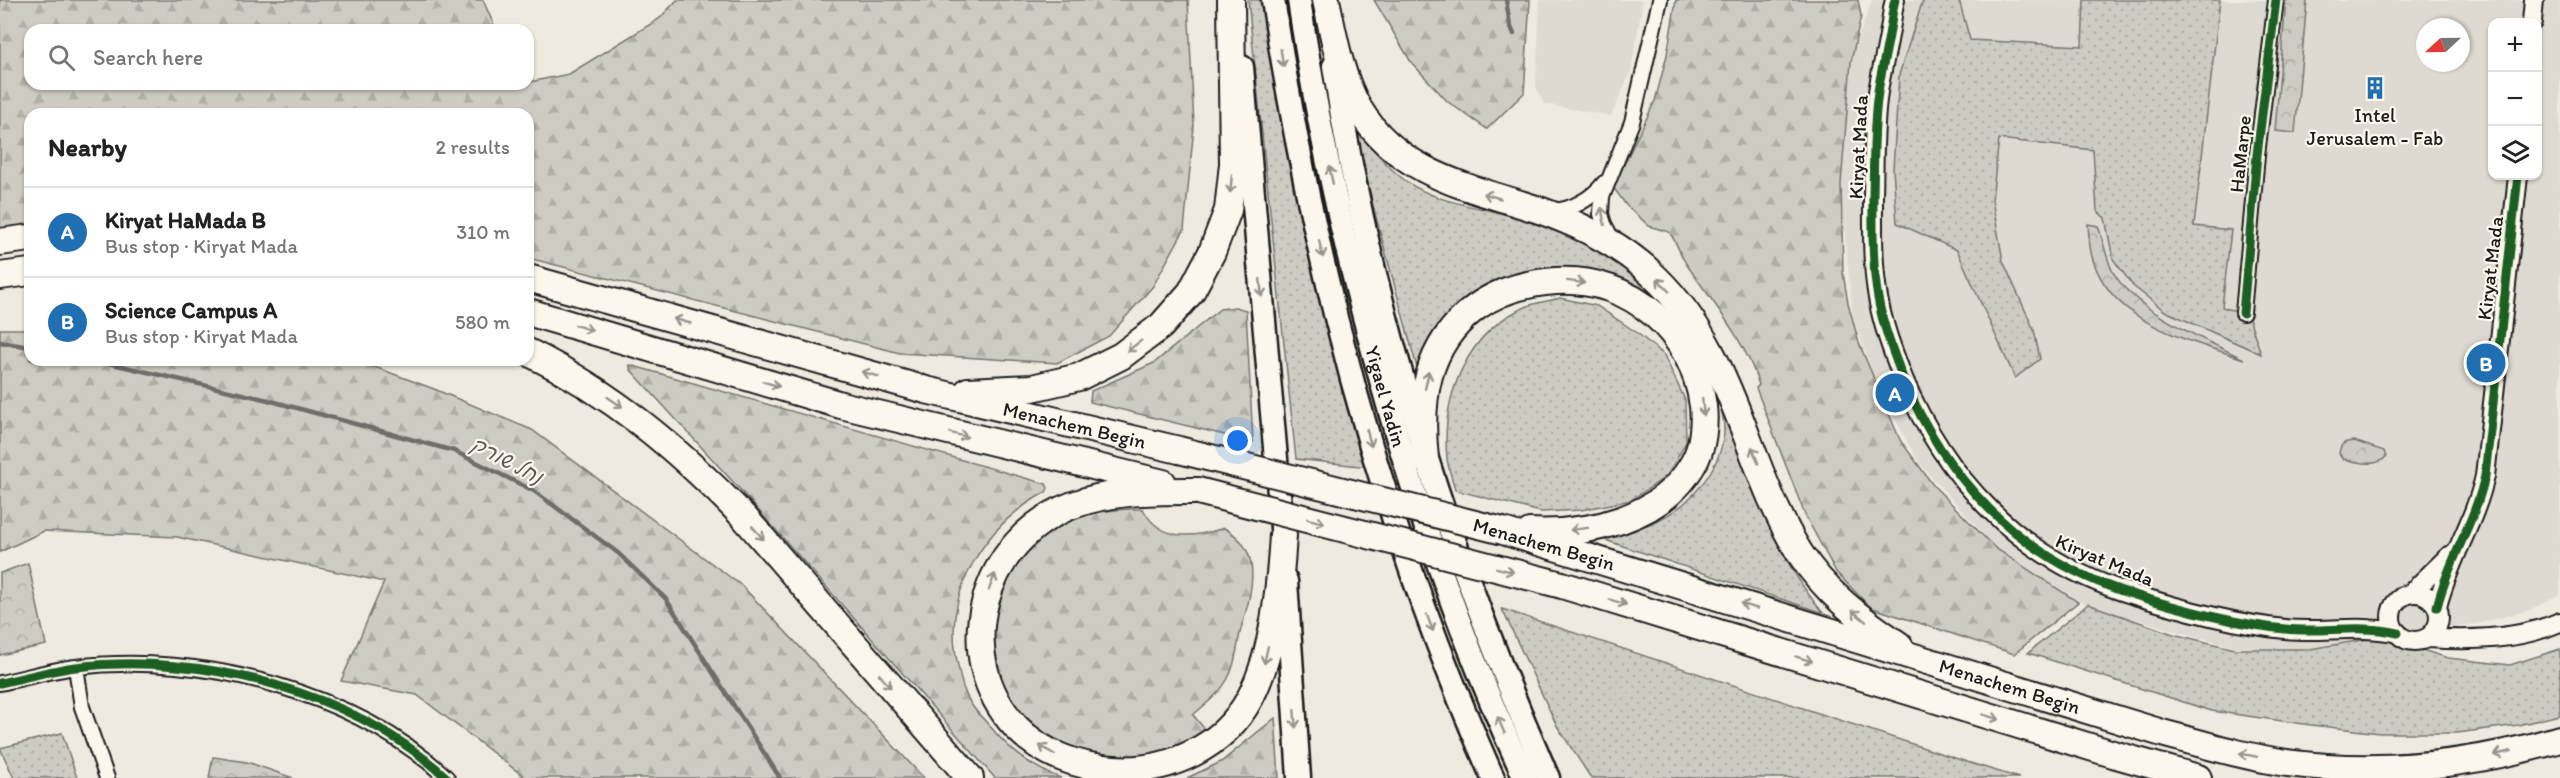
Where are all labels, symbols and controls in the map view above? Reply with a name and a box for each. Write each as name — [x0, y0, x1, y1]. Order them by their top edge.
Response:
north arrow — [2416, 18, 2470, 72]
map controls — [2488, 18, 2542, 180]
button: + — [2488, 18, 2542, 72]
search box — [24, 24, 534, 90]
icon: search — [45, 41, 78, 74]
text: Search here — [93, 44, 203, 71]
one-way arrow — [1276, 47, 1287, 67]
button: − — [2488, 72, 2542, 126]
building icon: Intel Jerusalem - Fab — [2362, 75, 2388, 101]
street label: Kiryat Mada — [1843, 94, 1873, 200]
place label: Intel Jerusalem - Fab — [2306, 103, 2444, 150]
street label: HaMarpe — [2224, 114, 2256, 194]
button: layers — [2488, 126, 2542, 180]
text: Nearby — [48, 131, 127, 163]
text: 2 results — [436, 135, 510, 159]
one-way arrow — [1325, 166, 1336, 185]
one-way arrow — [1225, 174, 1236, 194]
one-way arrow — [1483, 189, 1502, 200]
text: Kiryat HaMada B — [105, 207, 266, 234]
one-way arrow — [1597, 207, 1608, 226]
street label: Kiryat Mada — [2472, 214, 2508, 321]
text: A — [61, 220, 74, 244]
text: 310 m — [456, 220, 510, 244]
text: Bus stop · Kiryat Mada — [105, 234, 298, 258]
one-way arrow — [1316, 239, 1327, 258]
one-way arrow — [1565, 277, 1585, 288]
one-way arrow — [1256, 278, 1267, 298]
one-way arrow — [1656, 278, 1670, 293]
text: Science Campus A — [105, 297, 277, 324]
text: B — [61, 310, 74, 334]
text: 580 m — [455, 310, 510, 334]
one-way arrow — [673, 315, 692, 326]
one-way arrow — [574, 323, 593, 334]
text: Bus stop · Kiryat Mada — [105, 324, 298, 348]
one-way arrow — [1126, 340, 1142, 353]
pin: B — [2466, 340, 2506, 386]
street label: Yigael Yadin — [1360, 343, 1412, 450]
one-way arrow — [861, 368, 880, 379]
pin: A — [1876, 370, 1914, 416]
one-way arrow — [1422, 371, 1433, 390]
one-way arrow — [761, 379, 780, 390]
one-way arrow — [606, 396, 622, 408]
street label: Menachem Begin — [1000, 397, 1148, 454]
one-way arrow — [1698, 397, 1709, 417]
your location — [1223, 426, 1252, 455]
one-way arrow — [1364, 428, 1375, 447]
one-way arrow — [949, 429, 968, 441]
water label: נחל שורק — [467, 431, 549, 491]
one-way arrow — [1749, 446, 1760, 465]
street label: Menachem Begin — [1470, 512, 1618, 576]
one-way arrow — [1306, 516, 1325, 528]
one-way arrow — [1569, 524, 1589, 535]
one-way arrow — [751, 526, 765, 541]
street label: Kiryat Mada — [2052, 529, 2158, 592]
one-way arrow — [1495, 564, 1514, 576]
one-way arrow — [987, 573, 998, 592]
one-way arrow — [1608, 597, 1627, 608]
one-way arrow — [1740, 600, 1759, 611]
one-way arrow — [1851, 610, 1867, 623]
one-way arrow — [1425, 613, 1436, 632]
one-way arrow — [1259, 645, 1271, 664]
street label: Menachem Begin — [1936, 653, 2083, 719]
one-way arrow — [1794, 654, 1813, 665]
one-way arrow — [879, 673, 892, 689]
one-way arrow — [1290, 708, 1301, 728]
one-way arrow — [1981, 712, 2000, 723]
one-way arrow — [1495, 716, 1506, 734]
one-way arrow — [1039, 744, 1056, 756]
one-way arrow — [2494, 748, 2514, 759]
one-way arrow — [2238, 749, 2258, 760]

